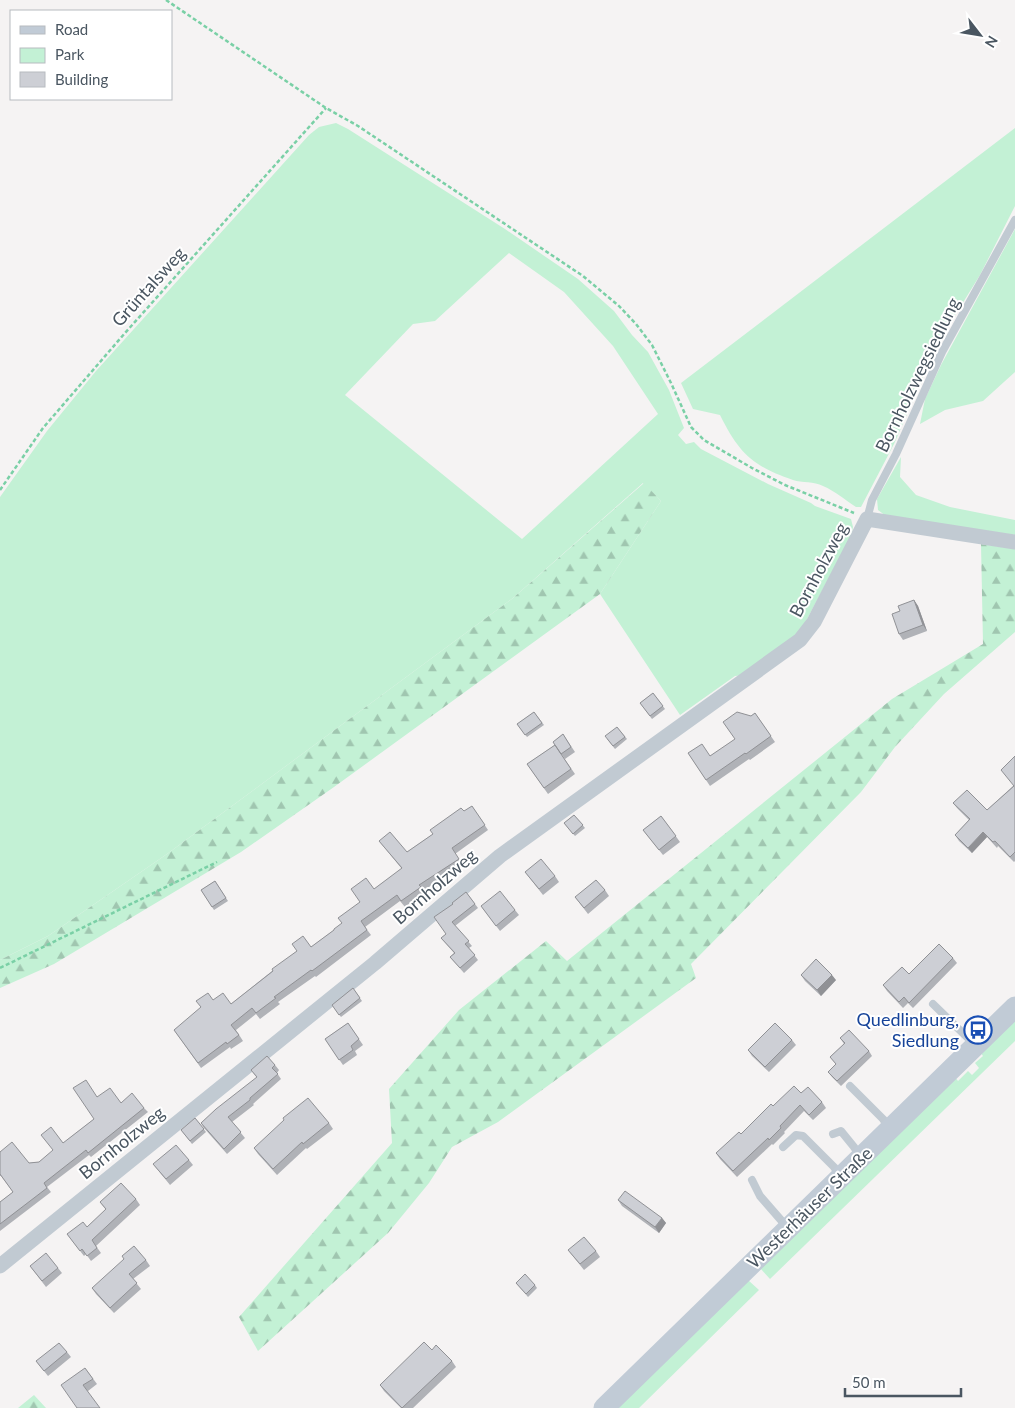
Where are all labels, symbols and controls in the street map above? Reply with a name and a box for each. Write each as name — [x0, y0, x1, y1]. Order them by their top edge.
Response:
legend — [10, 10, 172, 100]
north arrow — [955, 10, 1005, 60]
text: Road — [55, 20, 88, 38]
text: N — [982, 33, 1002, 51]
text: Park — [55, 45, 85, 63]
text: Building — [55, 70, 108, 88]
street label: Grüntalsweg — [107, 242, 190, 331]
street label: Bornholzwegsiedlung — [870, 294, 964, 455]
street label: Bornholzweg — [784, 519, 852, 621]
street label: Bornholzweg — [388, 844, 481, 929]
place label: Quedlinburg, Siedlung — [857, 1008, 959, 1051]
bus stop icon: Quedlinburg, Siedlung — [963, 1015, 993, 1045]
street label: Bornholzweg — [74, 1101, 169, 1183]
street label: Westerhäuser Straße — [742, 1142, 877, 1273]
scale bar — [845, 1366, 961, 1398]
text: 50 m — [852, 1373, 886, 1391]

